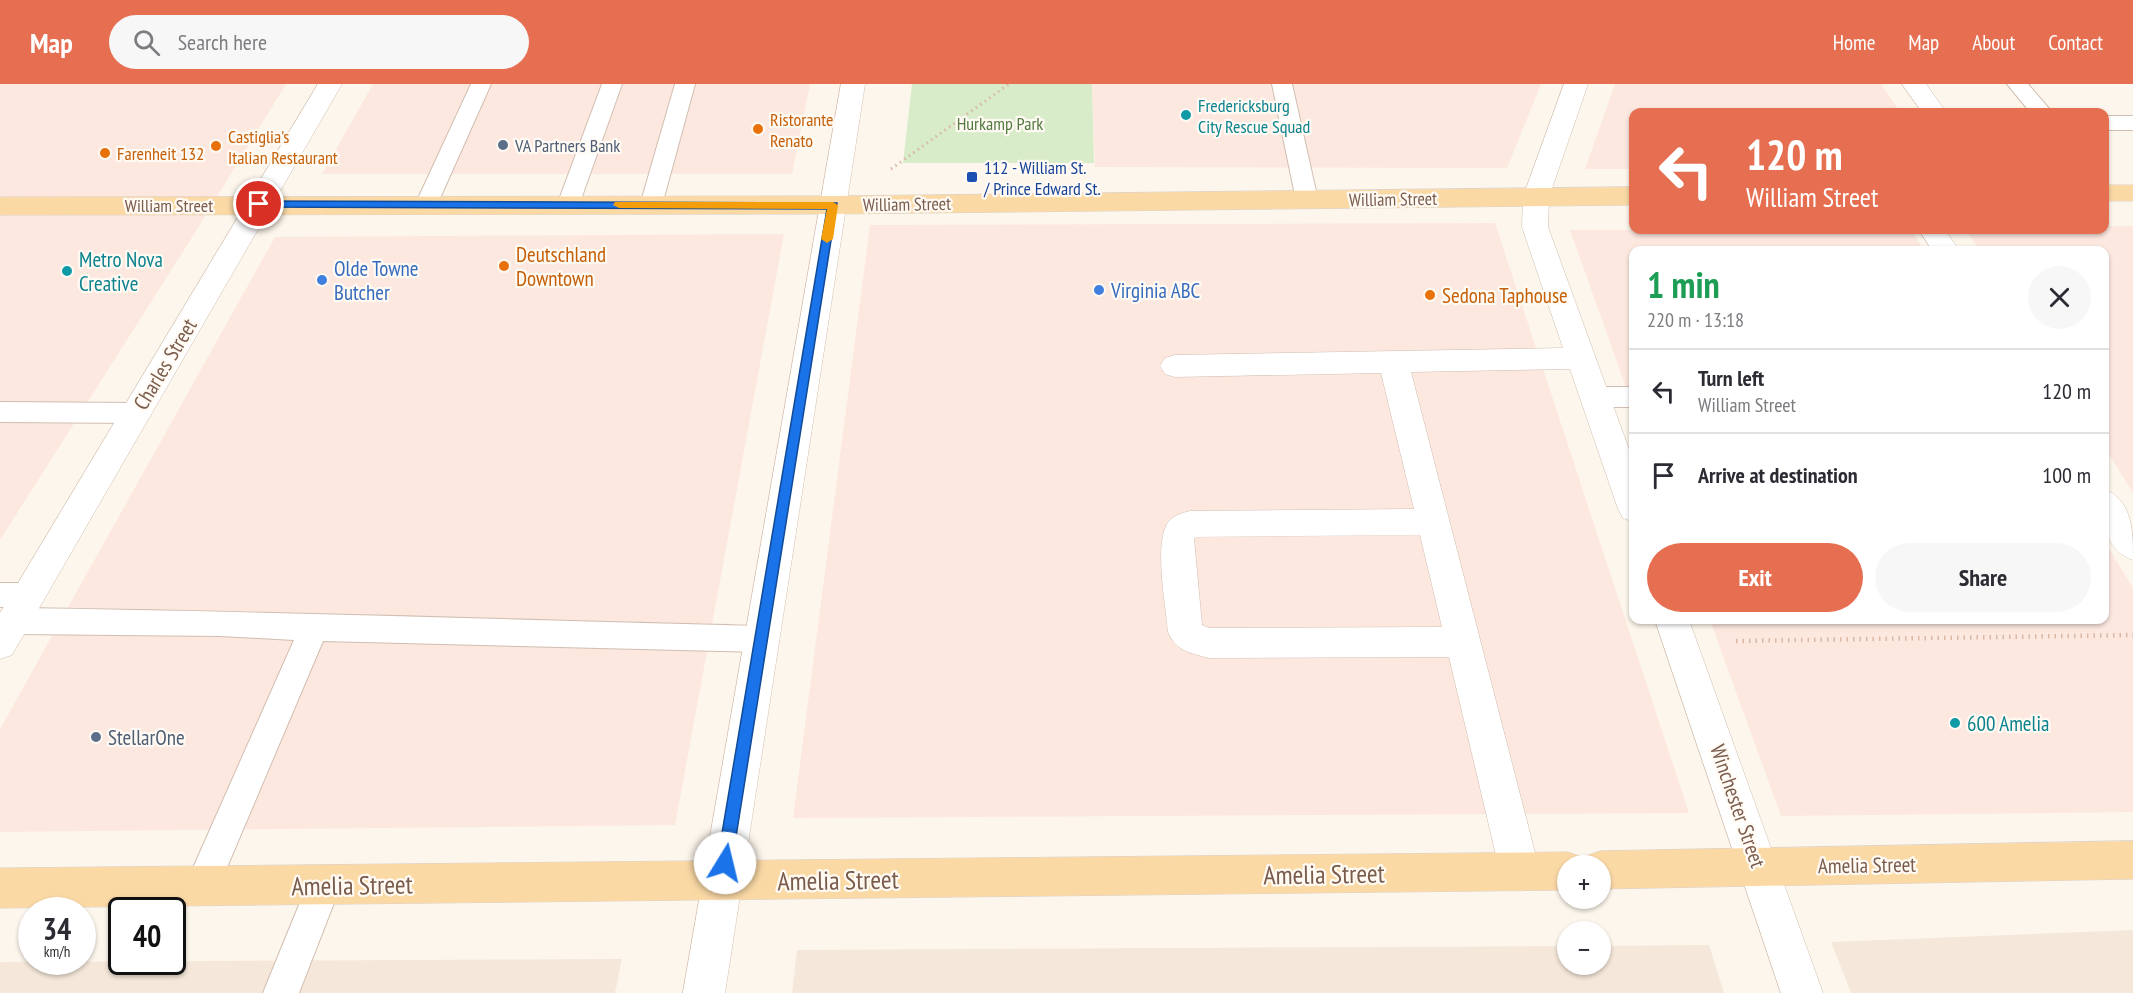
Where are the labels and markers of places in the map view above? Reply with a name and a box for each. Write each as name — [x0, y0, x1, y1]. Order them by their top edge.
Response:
place label: Fredericksburg City Rescue Squad — [1198, 94, 1310, 138]
place label: Ristorante Renato — [770, 108, 834, 152]
marker: Fredericksburg City Rescue Squad — [1179, 108, 1193, 122]
marker: Ristorante Renato — [751, 122, 765, 136]
place label: Castiglia's Italian Restaurant — [228, 125, 338, 169]
place label: VA Partners Bank — [514, 134, 620, 157]
marker: VA Partners Bank — [496, 138, 510, 152]
marker: Castiglia's Italian Restaurant — [209, 139, 223, 153]
place label: Farenheit 132 — [117, 142, 204, 165]
marker: Farenheit 132 — [98, 146, 112, 160]
place label: 112 - William St. / Prince Edward St. — [983, 156, 1101, 200]
marker: 112 - William St. / Prince Edward St. — [965, 170, 979, 184]
pin — [233, 178, 284, 229]
place label: Deutschland Downtown — [516, 241, 606, 292]
place label: Metro Nova Creative — [79, 246, 163, 297]
place label: Olde Towne Butcher — [334, 255, 418, 306]
marker: Deutschland Downtown — [497, 259, 511, 273]
marker: Metro Nova Creative — [60, 264, 74, 278]
marker: Olde Towne Butcher — [315, 273, 329, 287]
place label: Virginia ABC — [1110, 277, 1201, 304]
place label: Sedona Taphouse — [1442, 282, 1568, 309]
marker: Virginia ABC — [1092, 283, 1106, 297]
marker: Sedona Taphouse — [1423, 288, 1437, 302]
place label: 600 Amelia — [1967, 710, 2049, 737]
marker: 600 Amelia — [1948, 716, 1962, 730]
place label: StellarOne — [108, 724, 185, 751]
marker: StellarOne — [89, 730, 103, 744]

